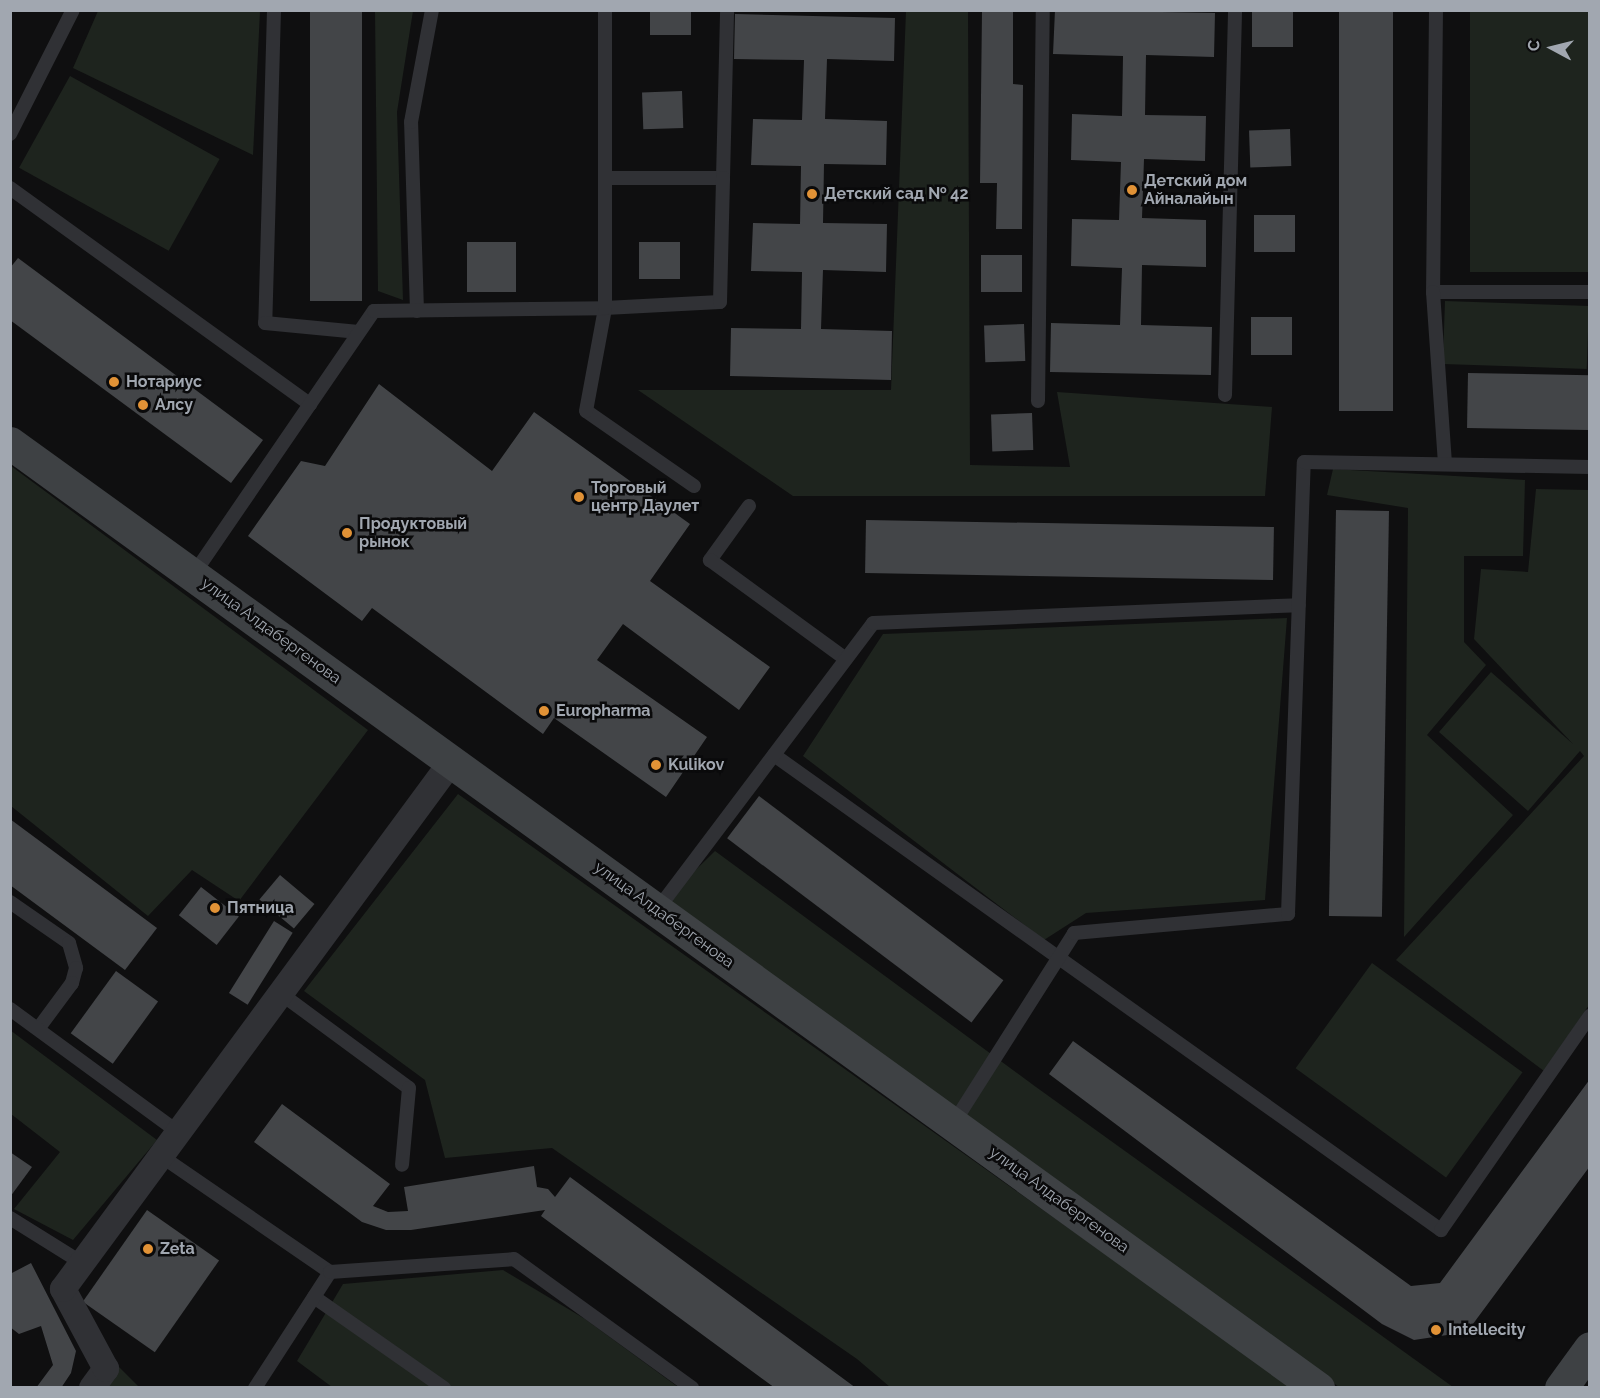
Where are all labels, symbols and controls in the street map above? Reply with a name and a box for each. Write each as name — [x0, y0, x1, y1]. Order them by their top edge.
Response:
north arrow — [1522, 18, 1582, 78]
text: С — [1524, 39, 1544, 52]
place label: Детский дом Айналайын — [1144, 171, 1247, 209]
marker: Детский дом Айналайын — [1125, 183, 1139, 197]
place label: Детский сад № 42 — [824, 184, 968, 204]
marker: Детский сад № 42 — [805, 187, 819, 201]
place label: Нотариус — [126, 372, 202, 392]
marker: Нотариус — [107, 375, 121, 389]
place label: Алсу — [155, 395, 193, 415]
marker: Алсу — [136, 398, 150, 412]
place label: Торговый центр Даулет — [591, 478, 699, 516]
marker: Торговый центр Даулет — [572, 490, 586, 504]
place label: Продуктовый рынок — [359, 514, 467, 552]
marker: Продуктовый рынок — [340, 526, 354, 540]
street label: улица Алдабергенова — [197, 574, 345, 688]
place label: Europharma — [556, 701, 650, 721]
marker: Europharma — [537, 704, 551, 718]
place label: Kulikov — [668, 755, 724, 775]
marker: Kulikov — [649, 758, 663, 772]
street label: улица Алдабергенова — [590, 858, 738, 972]
place label: Пятница — [227, 898, 294, 918]
marker: Пятница — [208, 901, 222, 915]
street label: улица Алдабергенова — [985, 1143, 1133, 1257]
place label: Zeta — [160, 1239, 195, 1259]
marker: Zeta — [141, 1242, 155, 1256]
place label: Intellecity — [1448, 1320, 1526, 1340]
marker: Intellecity — [1429, 1323, 1443, 1337]

